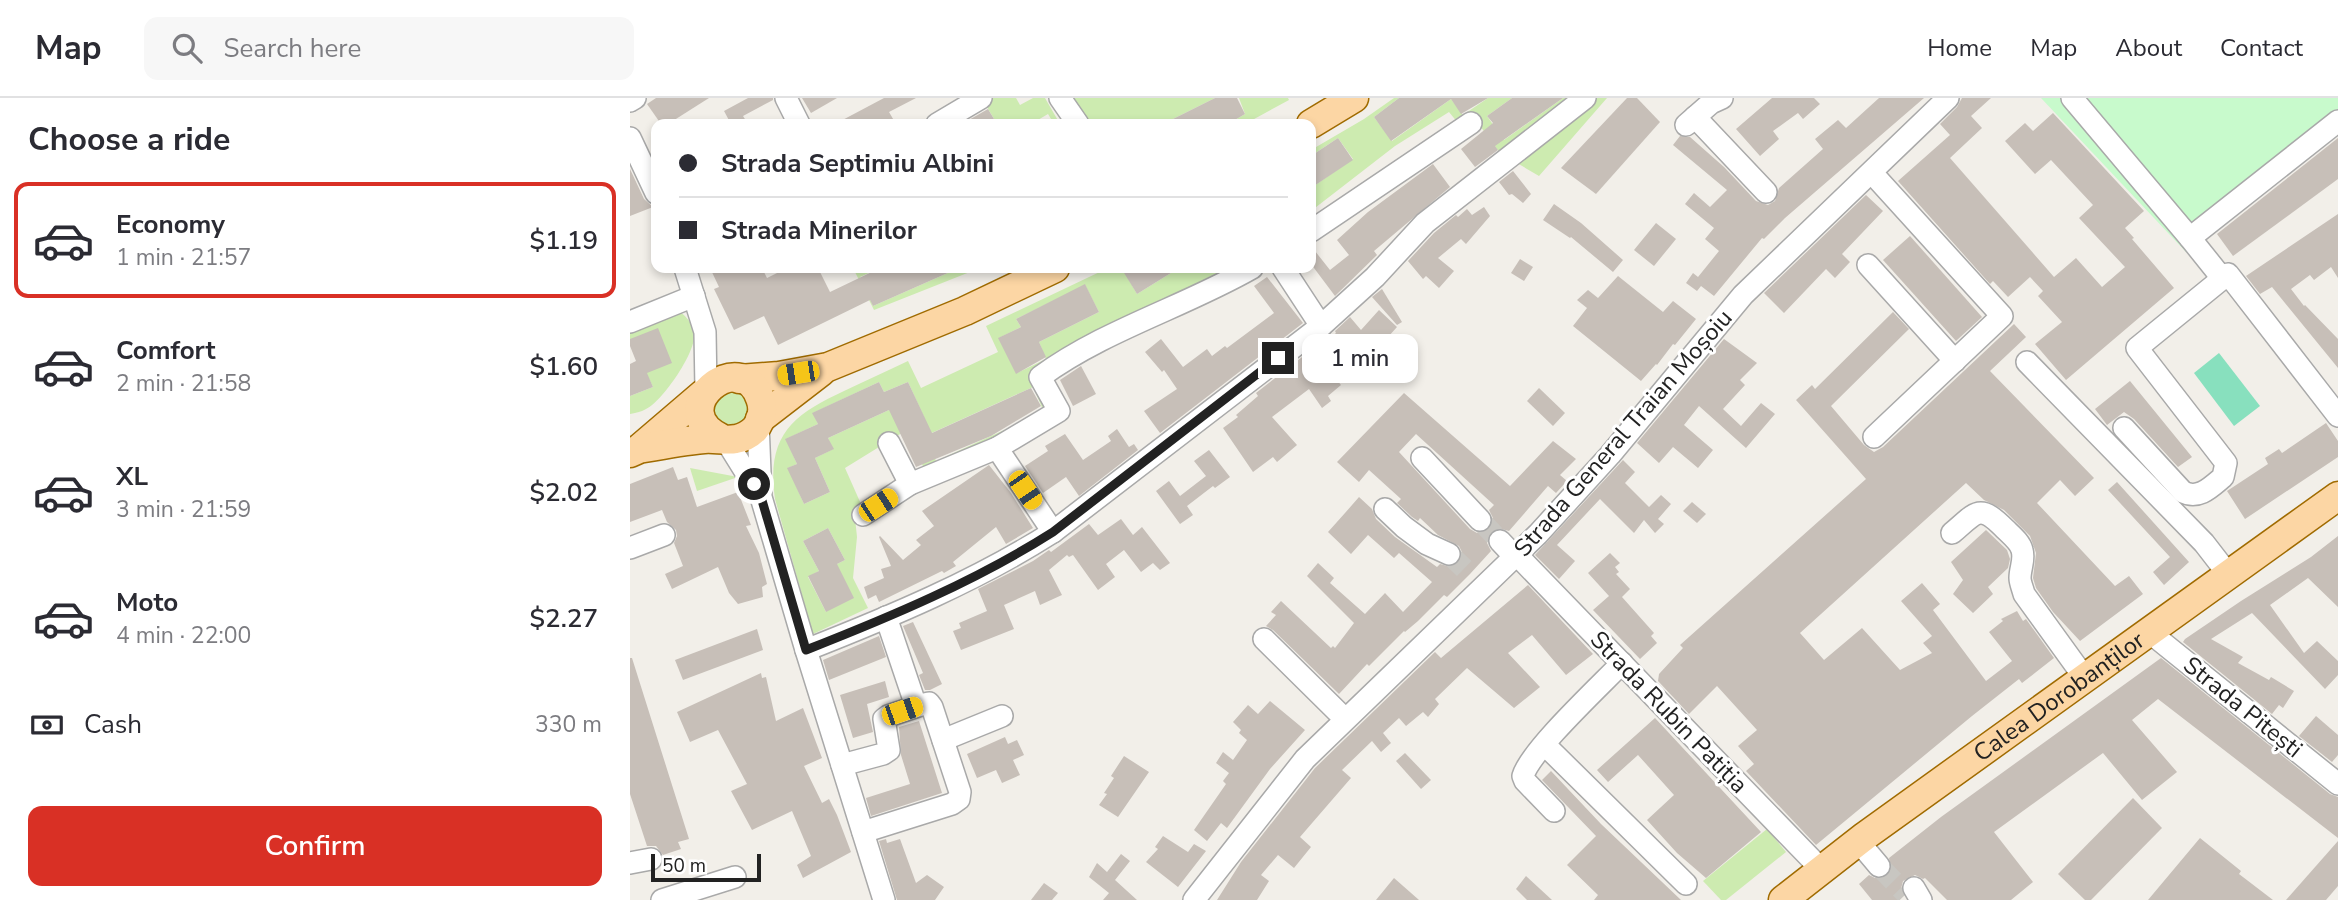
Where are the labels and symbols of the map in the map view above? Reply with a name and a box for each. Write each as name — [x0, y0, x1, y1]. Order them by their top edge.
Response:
street label: Strada General Traian Moșoiu — [1507, 303, 1739, 563]
callout: 1 min — [1302, 334, 1418, 382]
route end — [1262, 342, 1294, 374]
car — [776, 359, 821, 387]
car — [1005, 467, 1046, 513]
route start — [738, 468, 770, 500]
car — [855, 485, 902, 525]
street label: Strada Rubin Patiția — [1583, 624, 1755, 800]
street label: Calea Dorobanților — [1967, 624, 2151, 769]
street label: Strada Pitești — [2177, 649, 2309, 765]
car — [879, 694, 926, 728]
scale bar — [651, 851, 761, 883]

